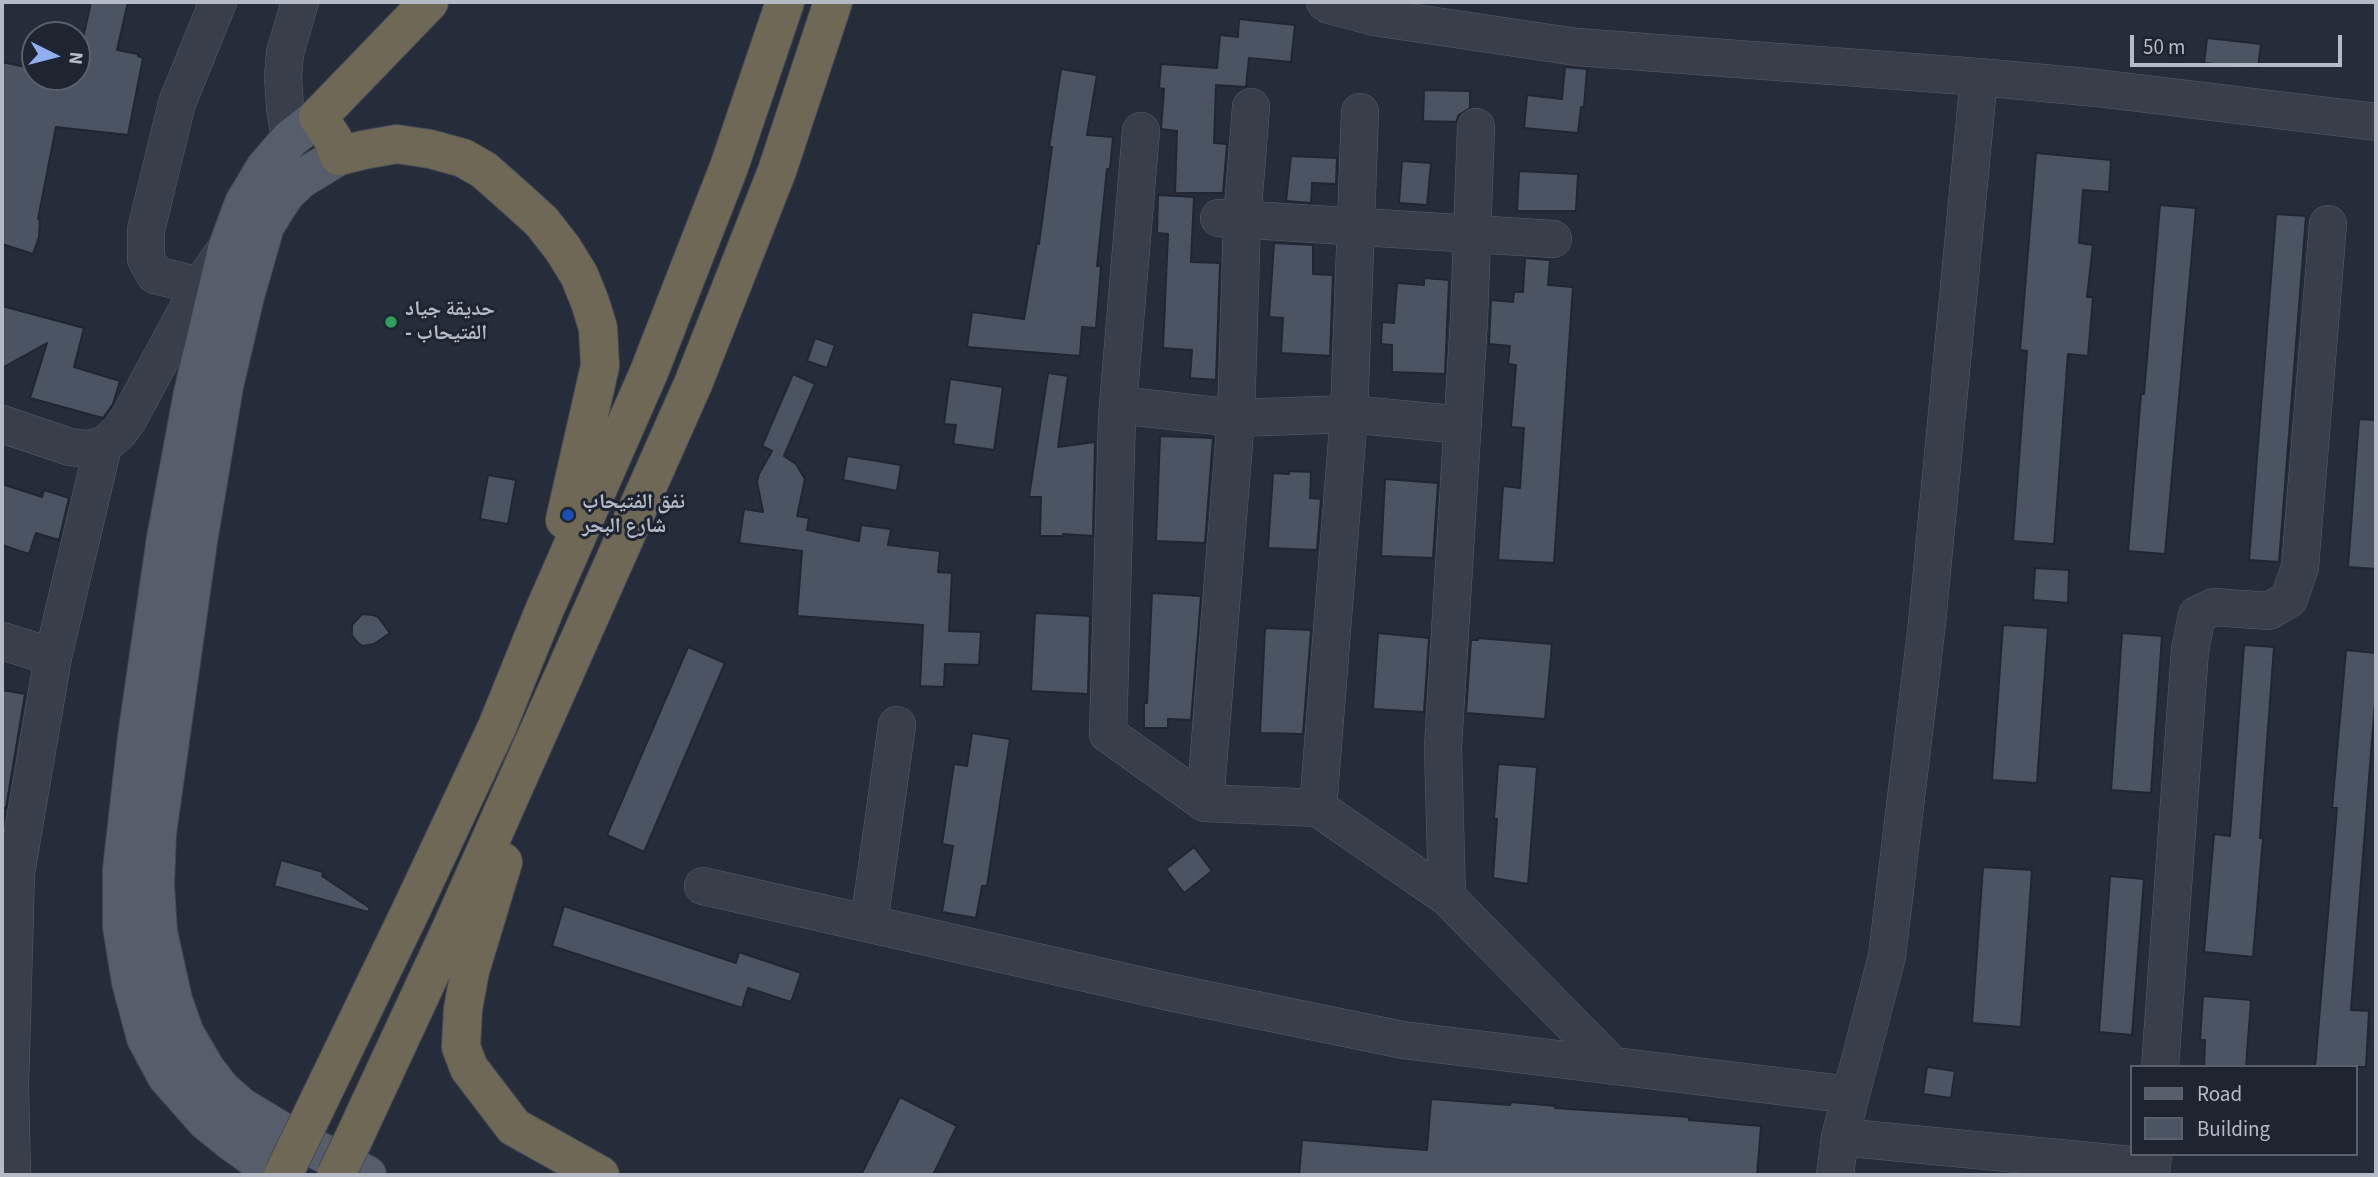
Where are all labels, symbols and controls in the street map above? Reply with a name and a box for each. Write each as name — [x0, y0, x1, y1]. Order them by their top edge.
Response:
north arrow — [21, 21, 91, 91]
scale bar — [2133, 21, 2345, 65]
text: 50 m — [2143, 32, 2185, 62]
text: N — [61, 50, 89, 66]
place label: حديقة جياد - الفتيحاب — [405, 297, 495, 347]
marker: حديقة جياد - الفتيحاب — [383, 314, 399, 330]
place label: نفق الفتيحاب شارع البحر — [582, 490, 685, 540]
marker: نفق الفتيحاب شارع البحر — [560, 507, 576, 523]
legend — [2130, 1065, 2357, 1156]
text: Road — [2197, 1079, 2242, 1109]
text: Building — [2197, 1114, 2270, 1144]

